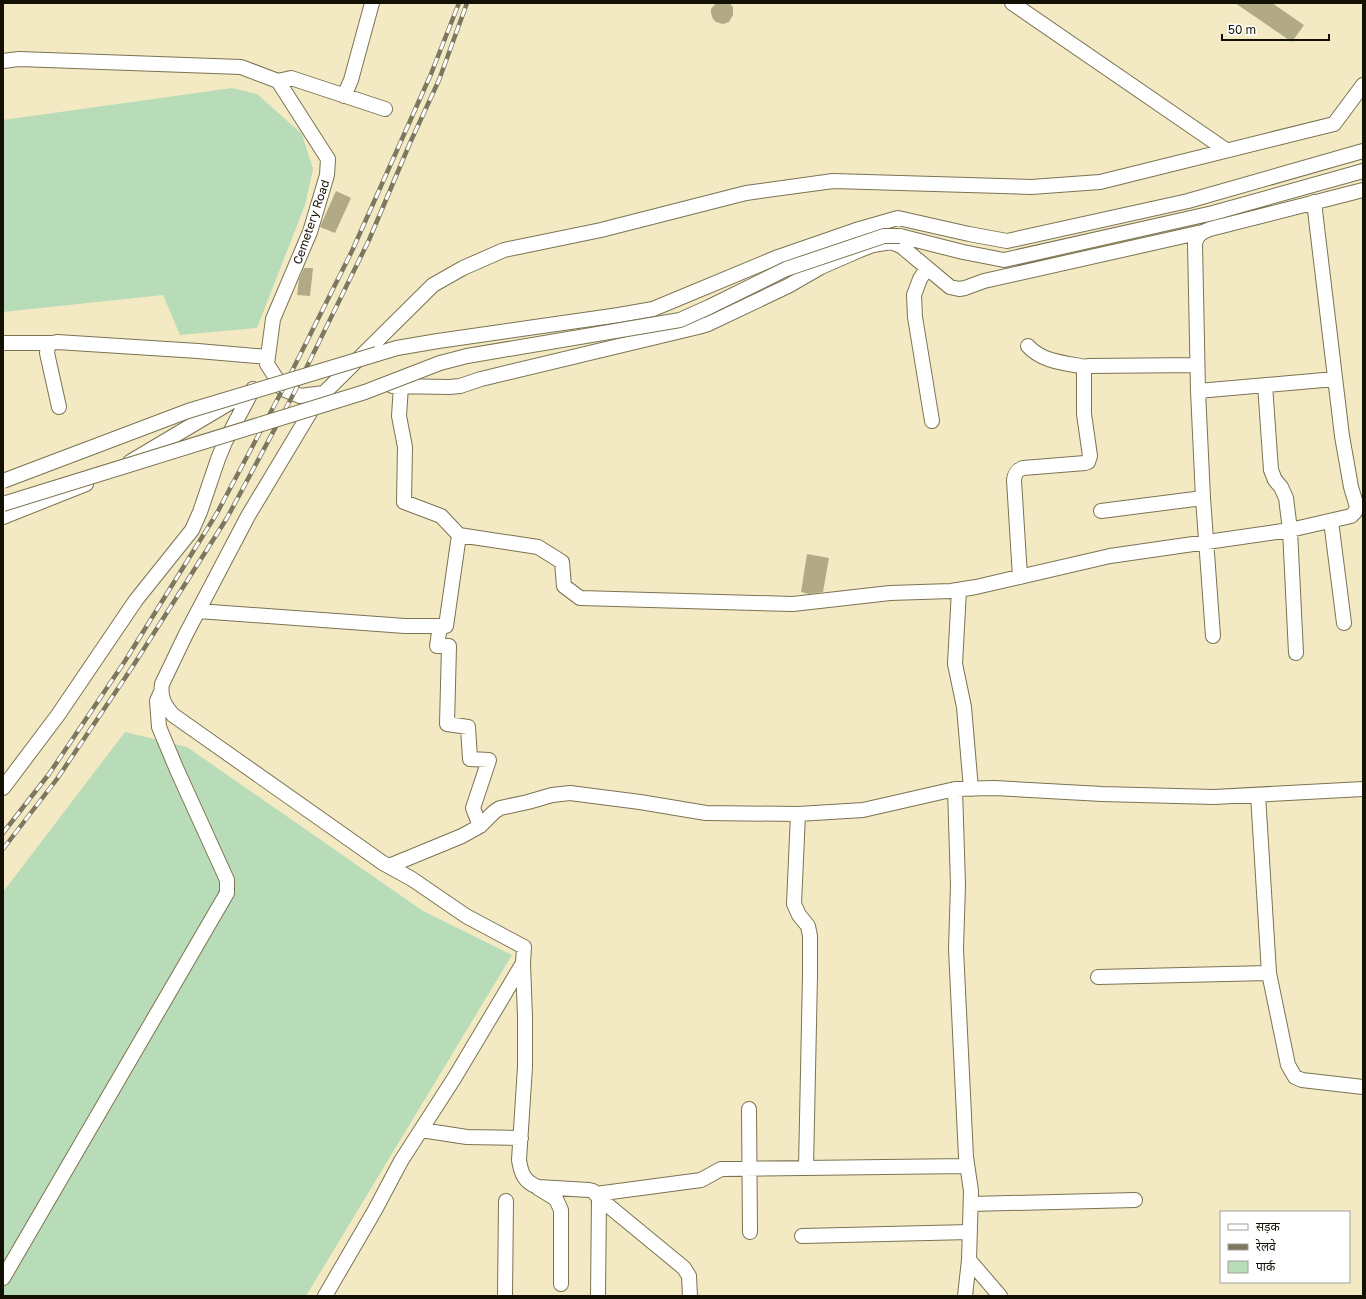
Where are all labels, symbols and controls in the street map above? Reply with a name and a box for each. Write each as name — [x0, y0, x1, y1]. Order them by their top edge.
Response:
scale bar — [1222, 16, 1329, 42]
text: 50 m — [1228, 22, 1256, 37]
street label: Cemetery Road — [289, 178, 333, 266]
legend — [1220, 1211, 1350, 1283]
text: सड़क — [1256, 1219, 1281, 1234]
text: रेलवे — [1256, 1239, 1276, 1254]
text: पार्क — [1256, 1259, 1276, 1274]

